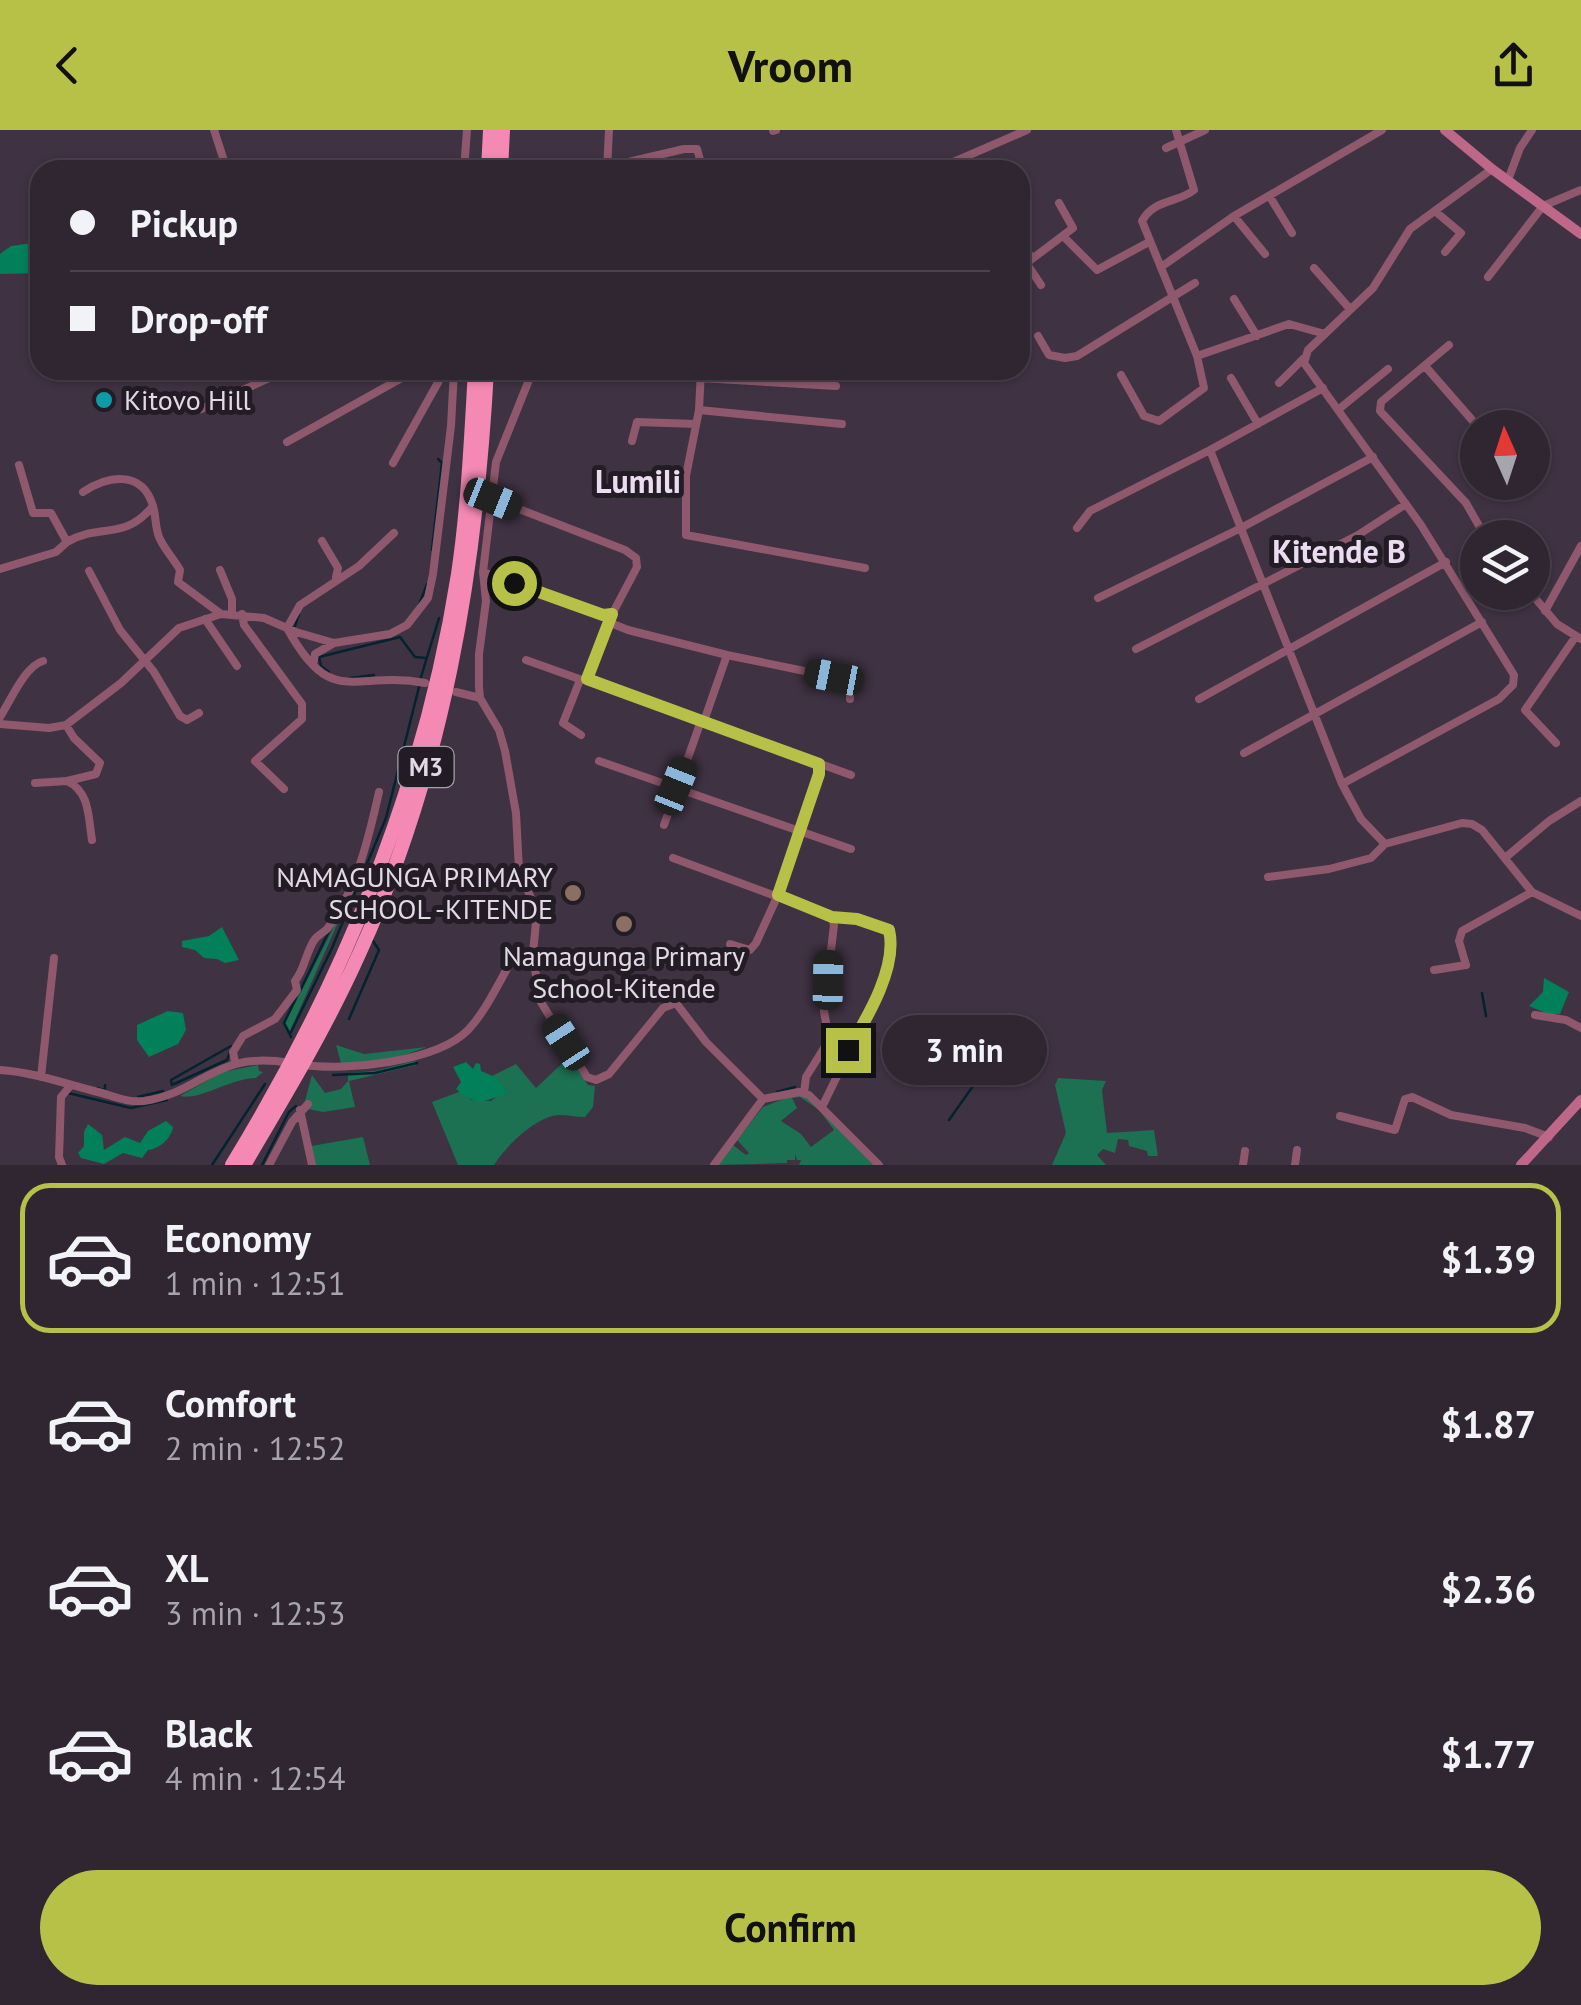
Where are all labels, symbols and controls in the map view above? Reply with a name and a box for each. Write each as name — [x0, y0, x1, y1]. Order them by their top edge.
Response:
text: Vroom — [728, 36, 853, 94]
icon: back — [40, 38, 95, 93]
icon: share — [1486, 38, 1541, 93]
text: Pickup — [130, 198, 238, 247]
text: Drop-off — [130, 294, 267, 343]
place label: Kitovo Hill — [124, 381, 251, 418]
marker: Kitovo Hill — [93, 389, 115, 411]
north arrow — [1460, 410, 1550, 500]
map controls — [1460, 410, 1550, 610]
district label: Lumili — [595, 460, 681, 502]
car — [460, 474, 526, 524]
button: layers — [1460, 520, 1550, 610]
district label: Kitende B — [1272, 530, 1406, 572]
route start — [492, 561, 537, 606]
car — [802, 657, 866, 697]
road number: M3 — [398, 747, 454, 787]
car — [651, 753, 701, 819]
place label: NAMAGUNGA PRIMARY SCHOOL -KITENDE — [276, 858, 553, 927]
marker: NAMAGUNGA PRIMARY SCHOOL -KITENDE — [562, 882, 584, 904]
marker: Namagunga Primary School-Kitende — [613, 913, 635, 935]
place label: Namagunga Primary School-Kitende — [503, 937, 745, 1006]
car — [812, 950, 844, 1010]
car — [537, 1009, 595, 1075]
callout: 3 min — [883, 1015, 1048, 1085]
route end — [826, 1028, 871, 1073]
text: 3 min — [925, 1029, 1004, 1071]
icon: car — [45, 1213, 135, 1303]
text: Economy — [165, 1213, 311, 1262]
text: $1.39 — [1440, 1234, 1536, 1283]
text: 1 min · 12:51 — [165, 1262, 345, 1304]
icon: car — [45, 1378, 135, 1468]
text: Comfort — [165, 1378, 296, 1427]
text: $1.87 — [1440, 1399, 1536, 1448]
text: 2 min · 12:52 — [165, 1427, 345, 1469]
icon: car — [45, 1543, 135, 1633]
text: XL — [165, 1543, 209, 1592]
text: $2.36 — [1440, 1564, 1536, 1613]
text: 3 min · 12:53 — [165, 1592, 345, 1634]
icon: car — [45, 1708, 135, 1798]
text: Black — [165, 1708, 253, 1757]
text: $1.77 — [1440, 1729, 1536, 1778]
text: 4 min · 12:54 — [165, 1757, 345, 1799]
button: Confirm — [40, 1870, 1541, 1985]

